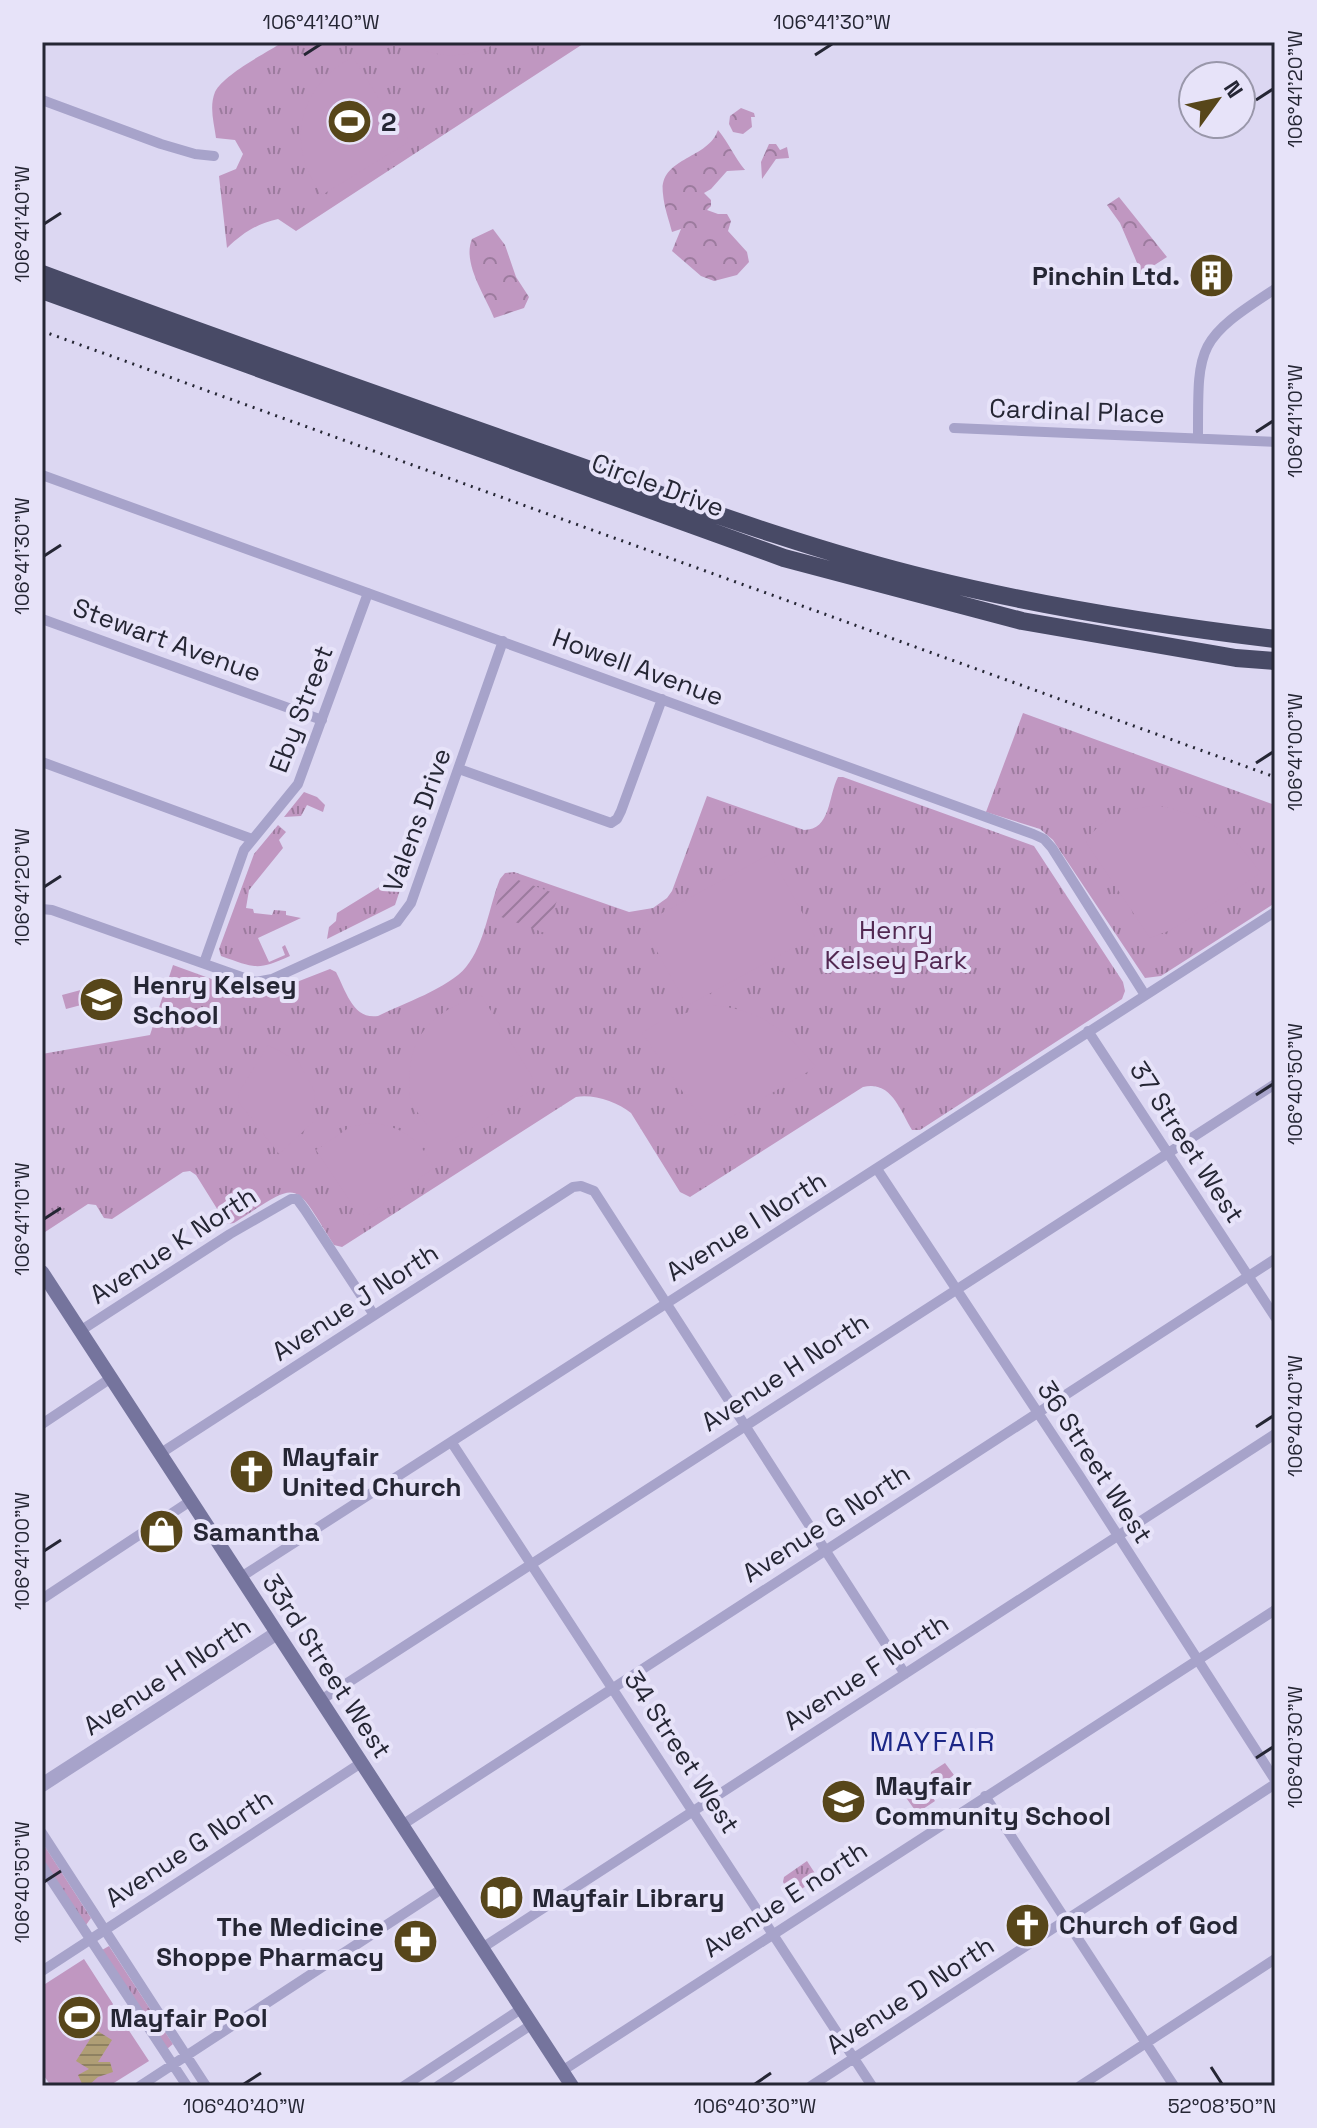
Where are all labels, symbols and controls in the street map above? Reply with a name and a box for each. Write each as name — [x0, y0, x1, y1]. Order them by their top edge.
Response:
text: 106°41'40"W — [263, 9, 379, 35]
text: 106°41'30"W — [773, 9, 891, 35]
text: 106°41'20"W — [1282, 30, 1308, 148]
north arrow — [1177, 60, 1257, 140]
text: N — [1218, 75, 1250, 103]
sports icon: 2 — [326, 98, 374, 146]
place label: 2 — [381, 105, 396, 139]
text: 106°41'40"W — [9, 166, 35, 282]
building icon: Pinchin Ltd. — [1187, 252, 1235, 300]
place label: Pinchin Ltd. — [1032, 259, 1180, 293]
text: 106°41'10"W — [1282, 364, 1308, 478]
street label: Cardinal Place — [989, 391, 1165, 431]
street label: Circle Drive — [587, 445, 729, 525]
text: 106°41'30"W — [9, 497, 35, 615]
street label: Stewart Avenue — [68, 590, 266, 690]
street label: Howell Avenue — [548, 620, 728, 714]
street label: Eby Street — [261, 641, 341, 777]
text: 106°41'00"W — [1282, 693, 1308, 811]
street label: Valens Drive — [375, 743, 459, 897]
text: 106°41'20"W — [9, 828, 35, 946]
park label: Henry Kelsey Park — [825, 913, 967, 977]
place label: Henry Kelsey School — [133, 968, 296, 1032]
school or university icon: Henry Kelsey School — [78, 976, 126, 1024]
text: 106°40'50"W — [1282, 1023, 1308, 1145]
street label: 37 Street West — [1122, 1055, 1252, 1229]
text: 106°41'10"W — [9, 1162, 35, 1276]
street label: Avenue I North — [660, 1163, 832, 1289]
street label: Avenue K North — [83, 1178, 263, 1312]
street label: Avenue J North — [265, 1236, 445, 1368]
street label: Avenue H North — [695, 1305, 875, 1439]
text: 106°40'40"W — [1282, 1355, 1308, 1477]
street label: 36 Street West — [1030, 1374, 1160, 1550]
place label: Mayfair United Church — [282, 1440, 462, 1504]
church icon: Mayfair United Church — [227, 1448, 275, 1496]
street label: Avenue G North — [736, 1456, 916, 1590]
text: 106°41'00"W — [9, 1492, 35, 1610]
shop icon: Samantha — [138, 1508, 186, 1556]
place label: Samantha — [193, 1515, 320, 1549]
street label: 33rd Street West — [255, 1567, 399, 1765]
street label: Avenue F North — [777, 1606, 955, 1738]
street label: Avenue H North — [77, 1609, 257, 1743]
street label: 34 Street West — [617, 1664, 747, 1840]
text: 106°40'30"W — [1282, 1686, 1308, 1808]
district label: MAYFAIR — [870, 1723, 996, 1759]
place label: Mayfair Community School — [875, 1769, 1111, 1833]
school or university icon: Mayfair Community School — [820, 1777, 868, 1825]
street label: Avenue G North — [99, 1781, 279, 1915]
text: 106°40'50"W — [9, 1821, 35, 1943]
street label: Avenue E north — [696, 1833, 874, 1965]
library icon: Mayfair Library — [477, 1874, 525, 1922]
place label: Mayfair Library — [532, 1881, 725, 1915]
church icon: Church of God — [1004, 1901, 1052, 1949]
place label: Church of God — [1059, 1908, 1238, 1942]
place label: The Medicine Shoppe Pharmacy — [156, 1910, 384, 1974]
pharmacy icon: The Medicine Shoppe Pharmacy — [391, 1918, 439, 1966]
street label: Avenue D North — [820, 1928, 1000, 2062]
sports icon: Mayfair Pool — [55, 1994, 103, 2042]
place label: Mayfair Pool — [110, 2001, 268, 2035]
text: 106°40'40"W — [183, 2093, 305, 2119]
text: 106°40'30"W — [694, 2093, 816, 2119]
text: 52°08'50"N — [1168, 2093, 1276, 2119]

